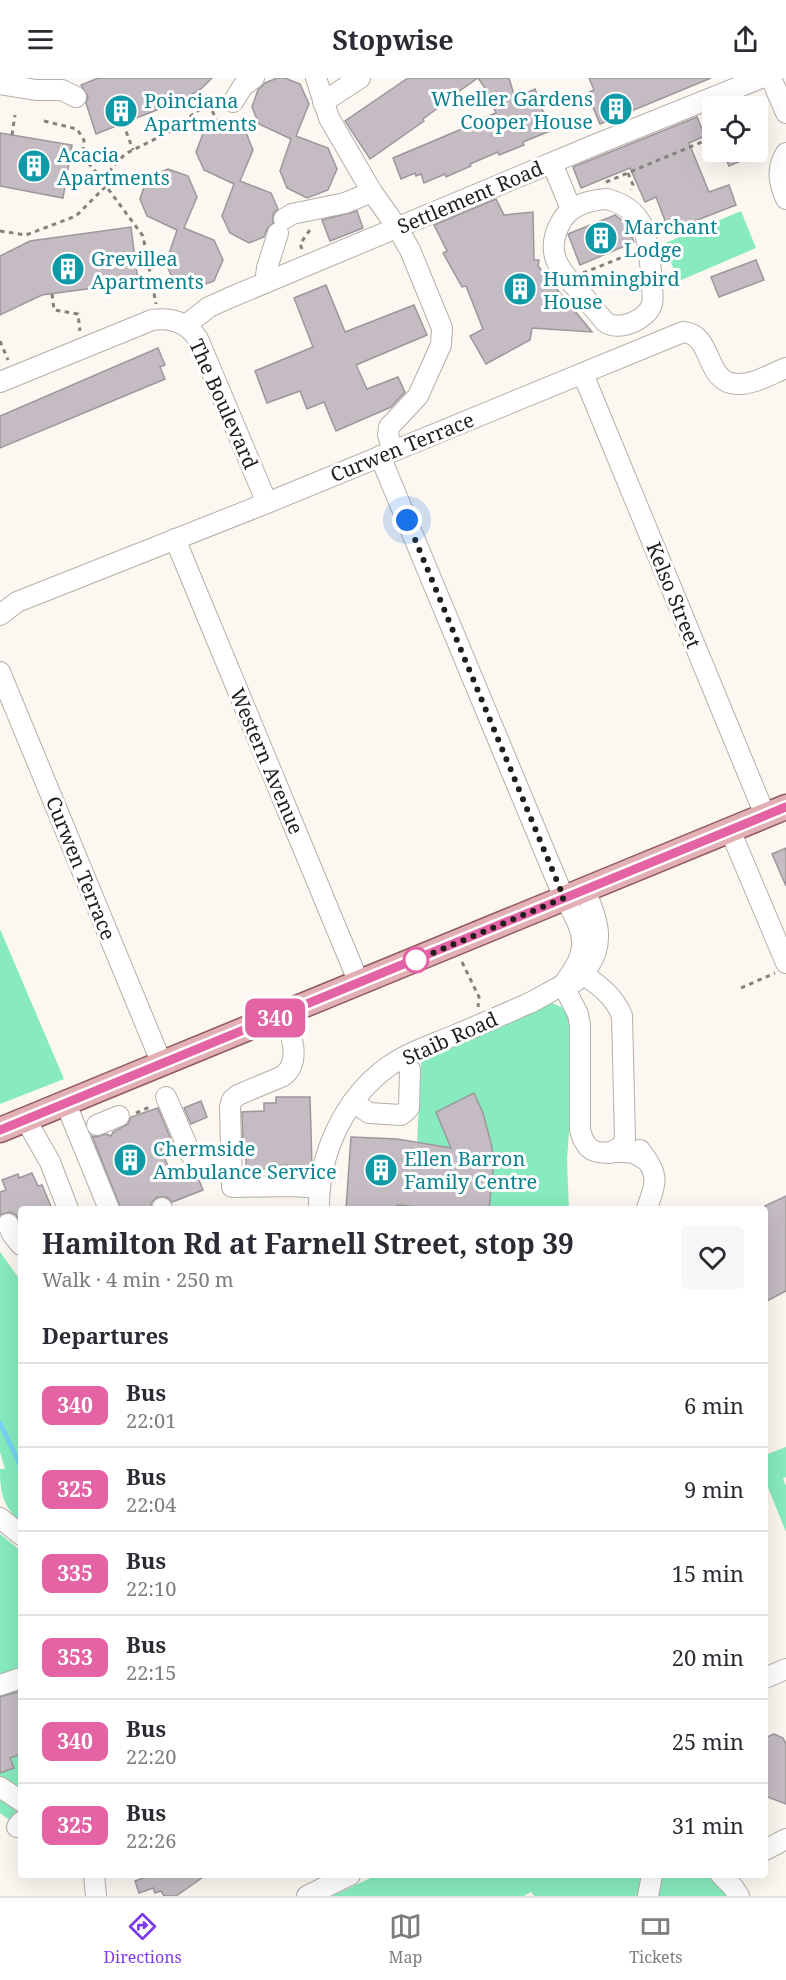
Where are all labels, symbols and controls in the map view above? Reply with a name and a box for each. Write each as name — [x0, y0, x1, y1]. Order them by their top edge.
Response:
text: Stopwise — [332, 21, 454, 58]
icon: menu — [24, 23, 57, 56]
icon: share — [729, 23, 762, 56]
place label: Wheller Gardens Cooper House — [431, 85, 593, 135]
place label: Poinciana Apartments — [144, 87, 257, 137]
building icon: Wheller Gardens Cooper House — [598, 91, 634, 127]
building icon: Poinciana Apartments — [103, 93, 139, 129]
map controls — [702, 96, 768, 162]
button: locate — [702, 96, 768, 162]
place label: Acacia Apartments — [57, 141, 170, 191]
building icon: Acacia Apartments — [16, 148, 52, 184]
street label: Settlement Road — [393, 154, 547, 240]
place label: Marchant Lodge — [624, 213, 717, 263]
building icon: Marchant Lodge — [583, 220, 619, 256]
place label: Grevillea Apartments — [91, 245, 204, 295]
building icon: Grevillea Apartments — [50, 251, 86, 287]
place label: Hummingbird House — [543, 265, 680, 315]
building icon: Hummingbird House — [502, 271, 538, 307]
street label: The Boulevard — [183, 335, 265, 473]
street label: Curwen Terrace — [326, 406, 478, 488]
your location — [392, 505, 422, 535]
street label: Kelso Street — [640, 538, 708, 652]
street label: Western Avenue — [224, 684, 310, 838]
street label: Curwen Terrace — [40, 792, 122, 944]
unlabelled marker — [403, 947, 429, 973]
line badge: 340 — [240, 998, 310, 1038]
text: 340 — [257, 1004, 293, 1032]
street label: Staib Road — [398, 1005, 502, 1071]
place label: Chermside Ambulance Service — [153, 1135, 337, 1185]
building icon: Chermside Ambulance Service — [112, 1142, 148, 1178]
place label: Ellen Barron Family Centre — [404, 1145, 537, 1195]
building icon: Ellen Barron Family Centre — [363, 1152, 399, 1188]
text: Hamilton Rd at Farnell Street, stop 39 — [42, 1224, 574, 1262]
button: heart — [681, 1226, 744, 1289]
text: Walk · 4 min · 250 m — [42, 1266, 234, 1293]
text: Departures — [42, 1320, 169, 1350]
text: Bus — [126, 1377, 166, 1407]
text: 6 min — [684, 1390, 744, 1420]
text: 340 — [57, 1391, 93, 1419]
text: 22:01 — [126, 1407, 176, 1434]
text: Bus — [126, 1461, 166, 1491]
text: 9 min — [684, 1474, 744, 1504]
text: 325 — [57, 1475, 93, 1503]
text: 22:04 — [126, 1491, 176, 1518]
text: Bus — [126, 1545, 166, 1575]
text: 15 min — [672, 1558, 744, 1588]
text: 335 — [57, 1559, 93, 1587]
text: 22:10 — [126, 1575, 176, 1602]
text: Bus — [126, 1629, 166, 1659]
text: 20 min — [672, 1642, 744, 1672]
text: 353 — [57, 1643, 93, 1671]
text: 22:15 — [126, 1659, 176, 1686]
text: Bus — [126, 1713, 166, 1743]
text: 25 min — [672, 1726, 744, 1756]
text: 340 — [57, 1727, 93, 1755]
text: 22:20 — [126, 1743, 176, 1770]
text: Bus — [126, 1797, 166, 1827]
text: 31 min — [672, 1810, 744, 1840]
text: 325 — [57, 1811, 93, 1839]
text: 22:26 — [126, 1827, 176, 1854]
tab: Directions — [103, 1910, 182, 1968]
tab: Map — [389, 1910, 422, 1968]
tab: Tickets — [629, 1910, 683, 1968]

